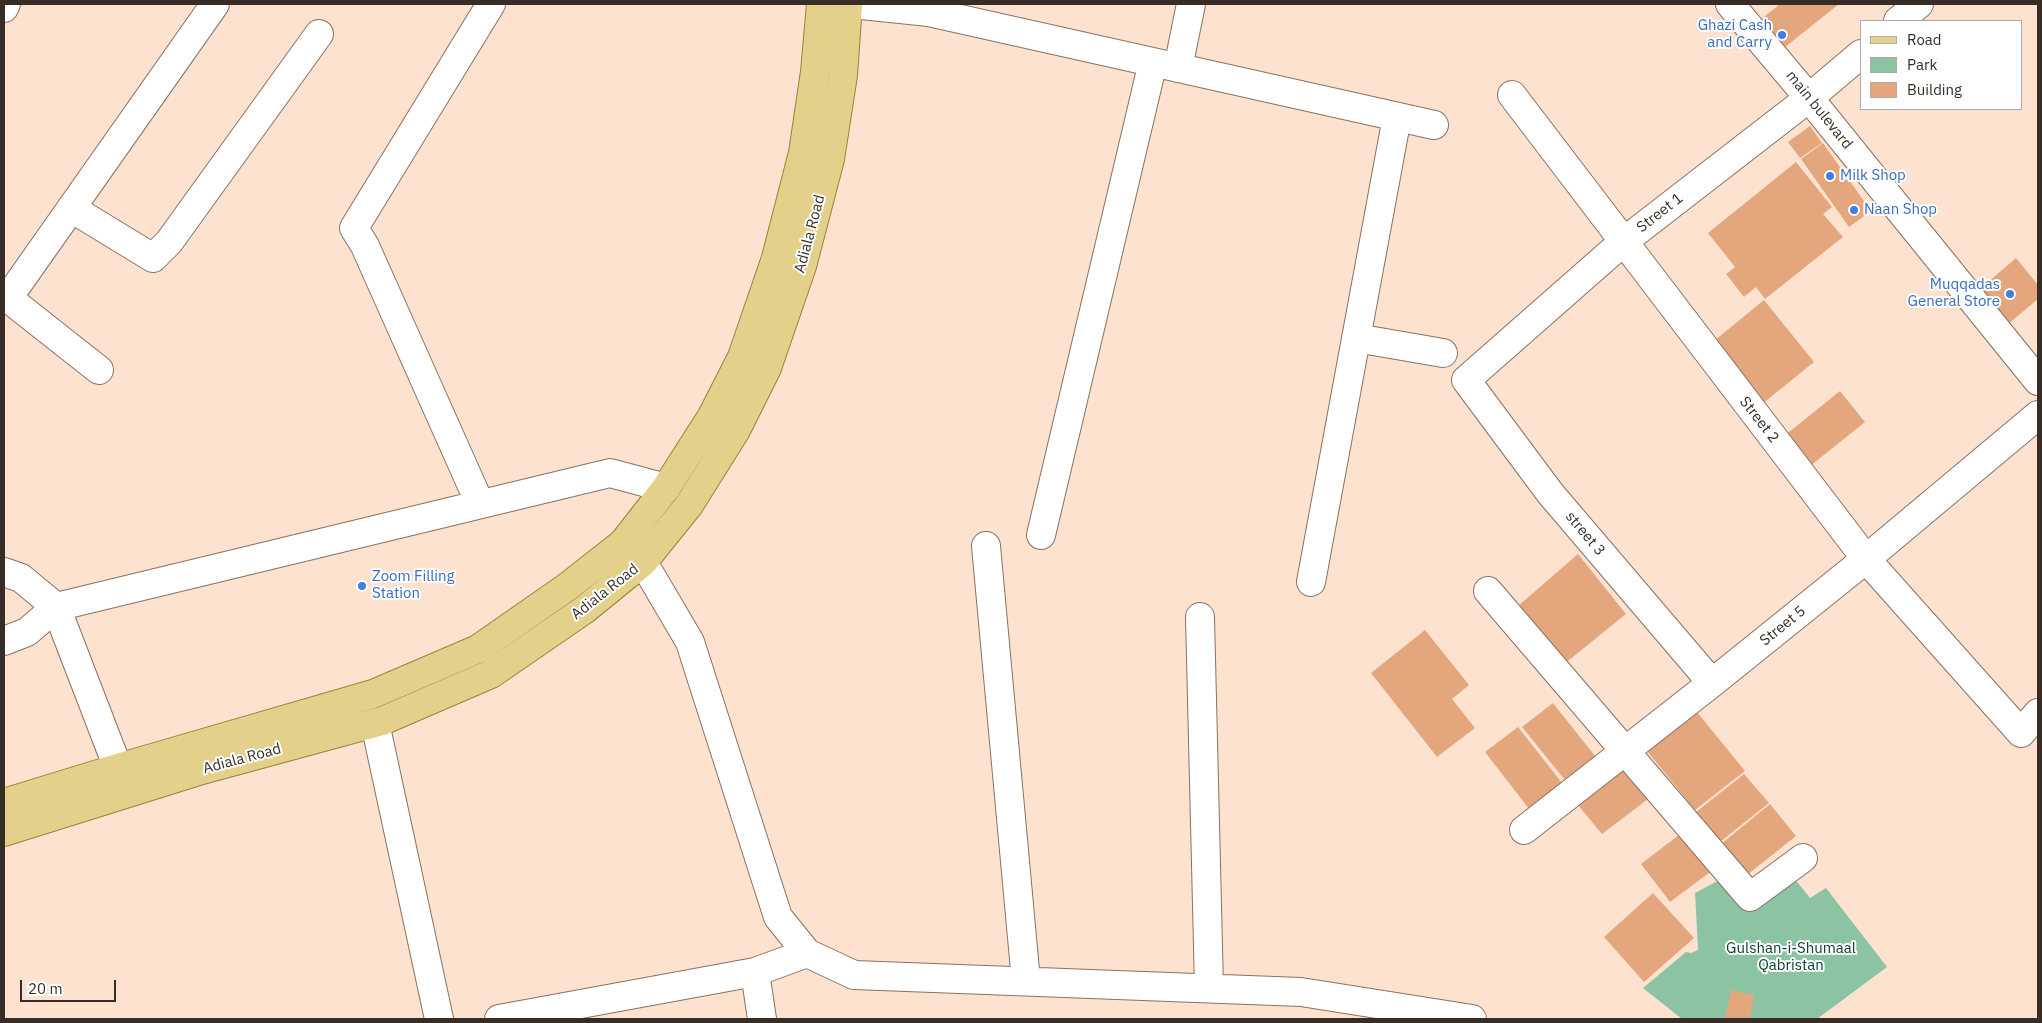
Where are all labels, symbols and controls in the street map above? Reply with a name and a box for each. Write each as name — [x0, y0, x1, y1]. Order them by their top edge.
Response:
place label: Ghazi Cash and Carry — [1698, 17, 1772, 52]
legend — [1860, 20, 2022, 110]
marker: Ghazi Cash and Carry — [1776, 29, 1788, 41]
text: Road — [1907, 30, 1942, 49]
text: Park — [1907, 55, 1937, 74]
street label: main bulevard — [1782, 67, 1856, 153]
text: Building — [1907, 80, 1962, 99]
place label: Milk Shop — [1840, 167, 1906, 185]
marker: Milk Shop — [1824, 170, 1836, 182]
street label: Street 1 — [1633, 189, 1687, 237]
street label: Adiala Road — [791, 193, 829, 275]
place label: Naan Shop — [1864, 201, 1937, 219]
marker: Naan Shop — [1848, 204, 1860, 216]
place label: Muqqadas General Store — [1908, 276, 2000, 311]
marker: Muqqadas General Store — [2004, 288, 2016, 300]
street label: Street 2 — [1735, 393, 1783, 447]
street label: street 3 — [1561, 508, 1609, 560]
street label: Adiala Road — [568, 560, 642, 624]
place label: Zoom Filling Station — [372, 568, 454, 603]
marker: Zoom Filling Station — [356, 580, 368, 592]
street label: Street 5 — [1756, 602, 1810, 650]
street label: Adiala Road — [201, 740, 283, 778]
park label: Gulshan-i-Shumaal Qabristan — [1726, 940, 1856, 975]
scale bar — [22, 970, 119, 1002]
text: 20 m — [28, 979, 63, 998]

